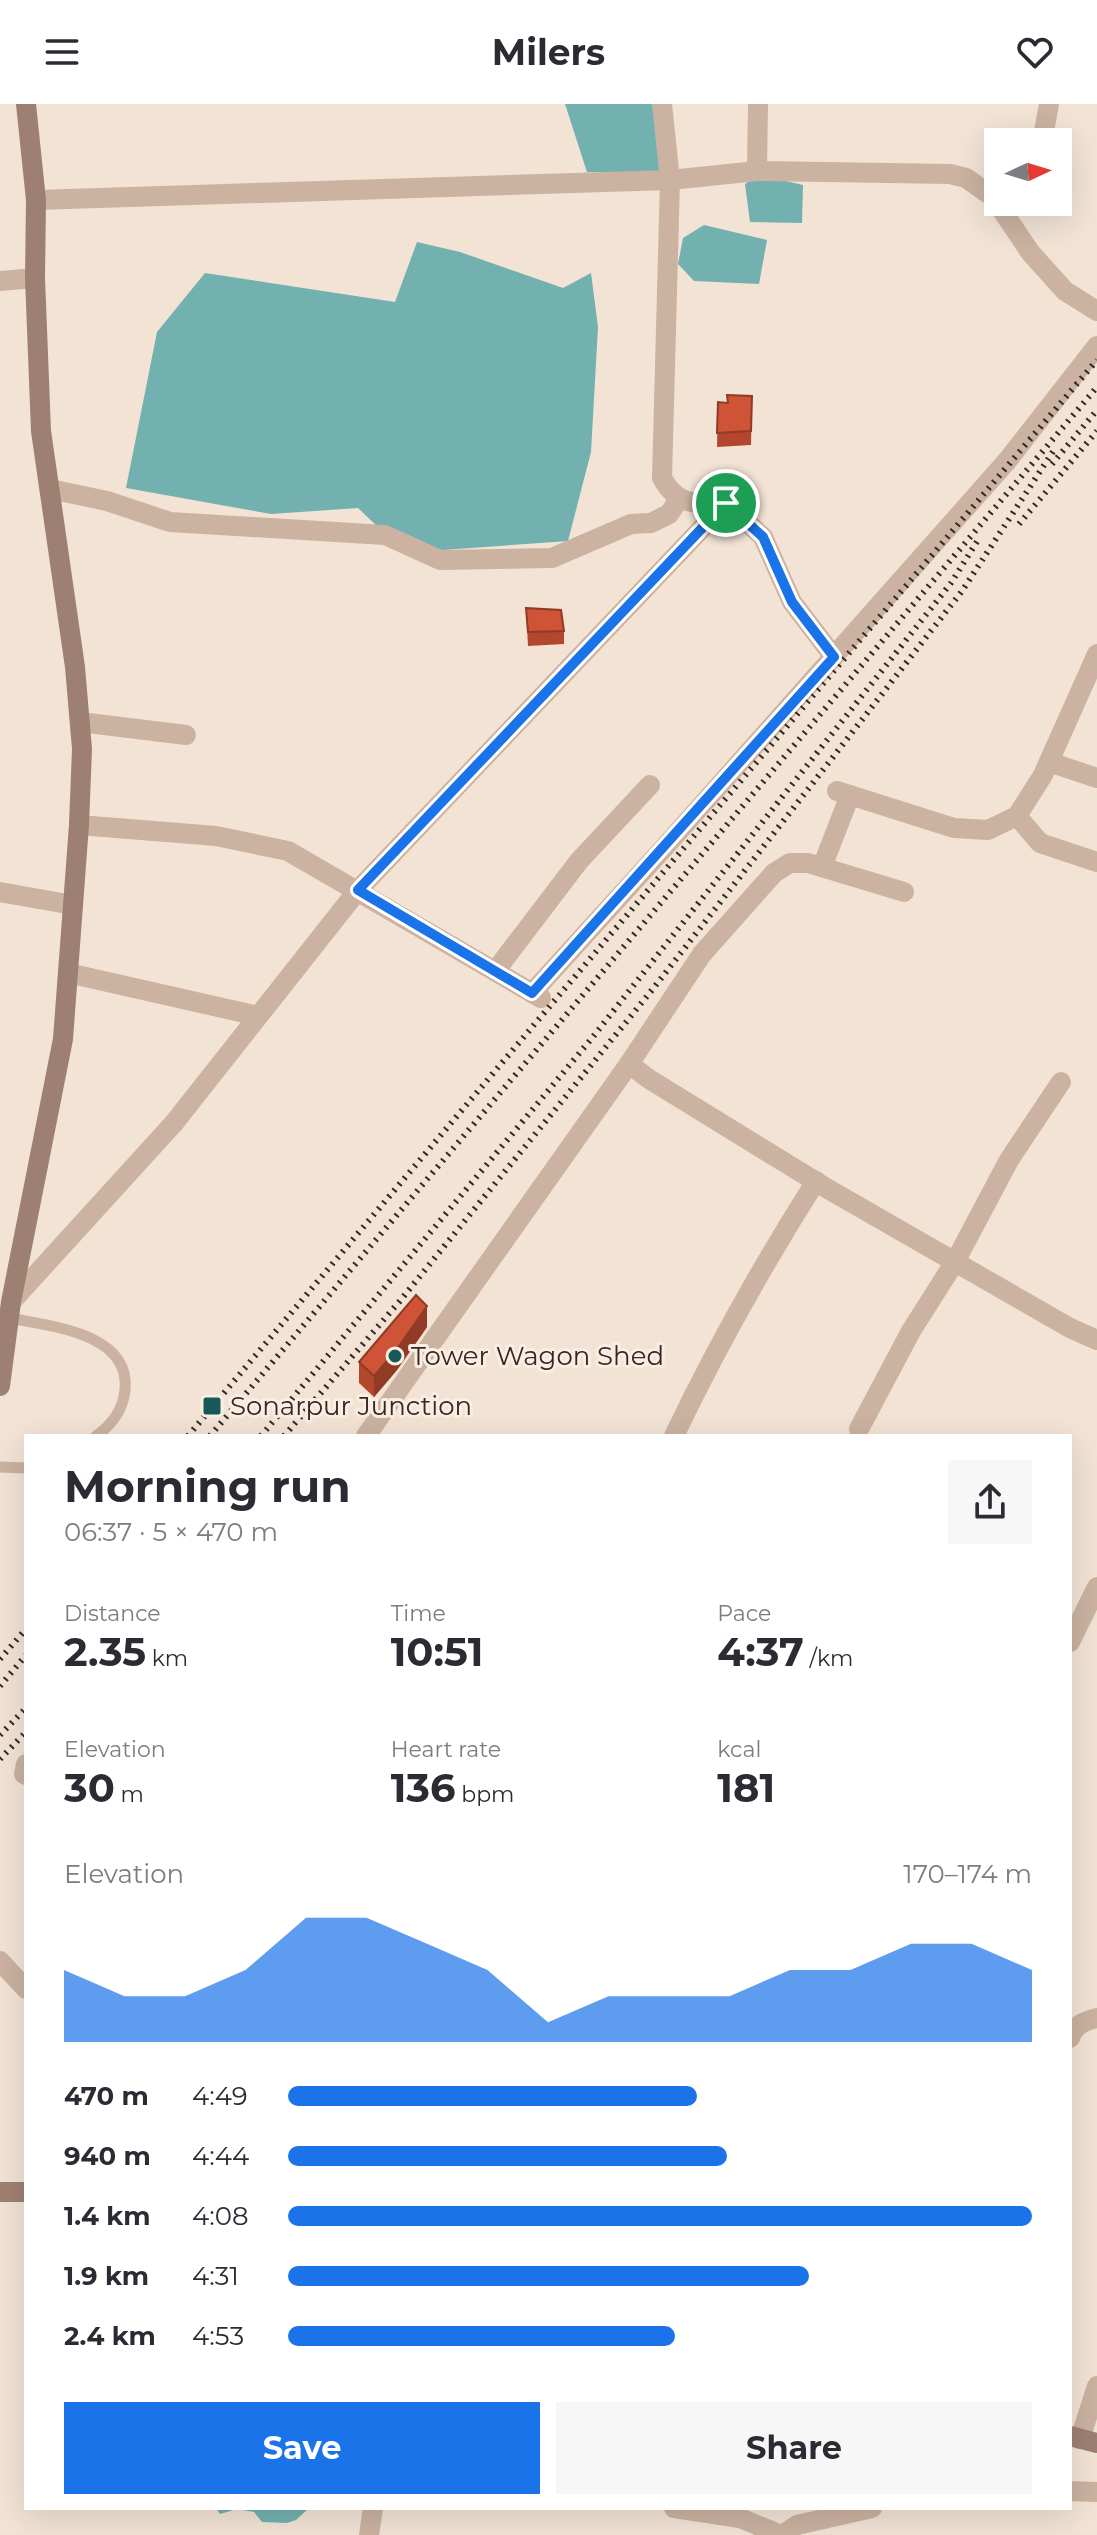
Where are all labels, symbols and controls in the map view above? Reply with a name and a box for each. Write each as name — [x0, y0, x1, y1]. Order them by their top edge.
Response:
icon: menu — [40, 30, 84, 74]
text: Milers — [492, 30, 605, 74]
icon: heart — [1013, 30, 1057, 74]
north arrow — [984, 128, 1072, 216]
map controls — [984, 128, 1072, 216]
pin — [692, 469, 760, 537]
icon: arrive — [704, 481, 748, 525]
place label: Tower Wagon Shed — [411, 1340, 664, 1372]
marker: Tower Wagon Shed — [386, 1347, 404, 1365]
place label: Sonarpur Junction — [230, 1390, 472, 1422]
marker: Sonarpur Junction — [201, 1395, 223, 1417]
text: Morning run — [64, 1459, 351, 1513]
button: share — [948, 1460, 1032, 1544]
text: 06:37 · 5 × 470 m — [64, 1516, 278, 1548]
text: Distance — [64, 1600, 161, 1627]
text: Time — [391, 1600, 446, 1627]
text: Pace — [717, 1600, 771, 1627]
text: 2.35 — [64, 1627, 146, 1676]
text: 10:51 — [391, 1627, 483, 1676]
text: 4:37 — [717, 1627, 804, 1676]
text: km — [146, 1645, 188, 1672]
text: /km — [804, 1645, 853, 1672]
text: Elevation — [64, 1736, 166, 1763]
text: Heart rate — [391, 1736, 501, 1763]
text: kcal — [717, 1736, 761, 1763]
text: 30 — [64, 1763, 115, 1812]
text: 136 — [391, 1763, 456, 1812]
text: 181 — [717, 1763, 775, 1812]
text: m — [115, 1781, 144, 1808]
text: bpm — [456, 1781, 514, 1808]
text: Elevation — [64, 1858, 184, 1890]
text: 170–174 m — [903, 1858, 1032, 1890]
text: 470 m — [64, 2080, 149, 2112]
text: 4:49 — [192, 2080, 248, 2112]
text: 940 m — [64, 2140, 151, 2172]
text: 4:44 — [192, 2140, 249, 2172]
text: 1.4 km — [64, 2200, 150, 2232]
text: 4:08 — [192, 2200, 249, 2232]
text: 1.9 km — [64, 2260, 149, 2292]
text: 4:31 — [192, 2260, 239, 2292]
text: 2.4 km — [64, 2320, 156, 2352]
text: 4:53 — [192, 2320, 244, 2352]
button: Save — [64, 2402, 540, 2494]
button: Share — [556, 2402, 1032, 2494]

